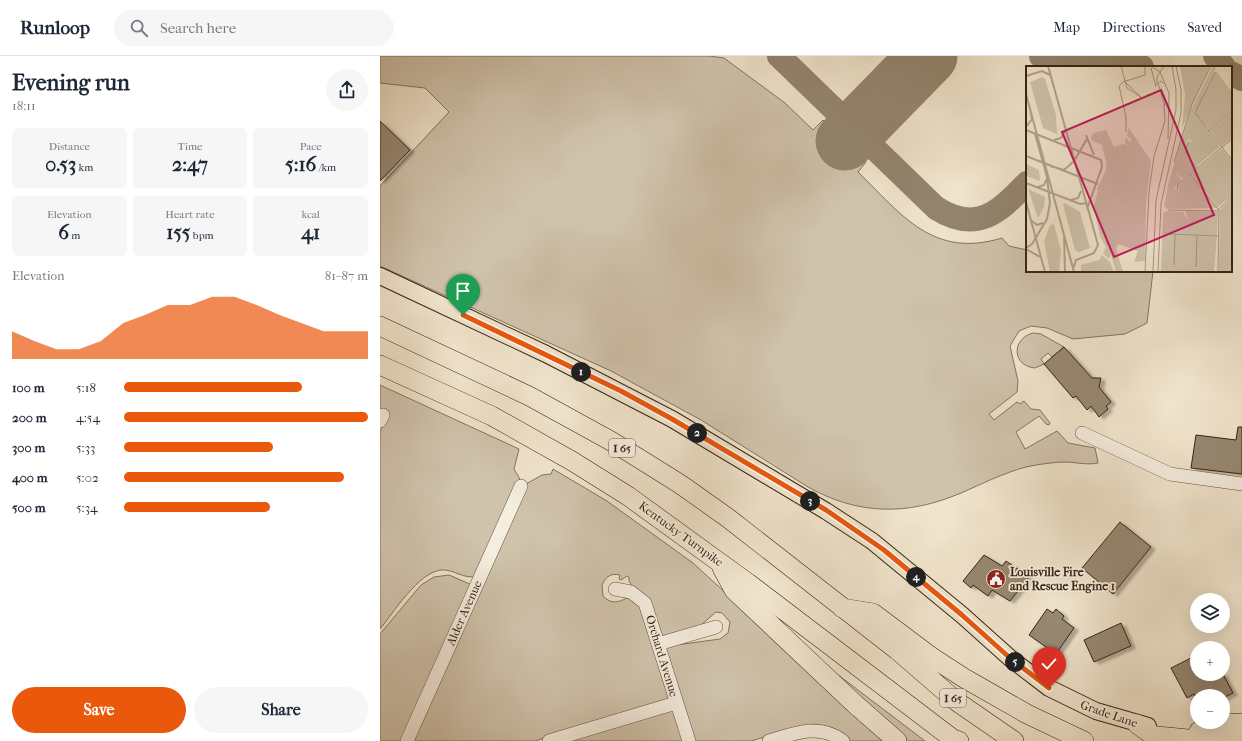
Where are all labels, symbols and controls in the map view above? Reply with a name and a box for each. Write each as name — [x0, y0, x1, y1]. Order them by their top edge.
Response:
search box — [114, 10, 394, 46]
text: Runloop — [20, 17, 90, 39]
icon: search — [128, 17, 150, 39]
text: Search here — [160, 19, 236, 37]
text: Map — [1053, 19, 1080, 36]
text: Directions — [1102, 19, 1165, 36]
text: Saved — [1187, 19, 1222, 36]
inset map — [1026, 66, 1232, 272]
button: share — [326, 69, 368, 111]
text: Evening run — [12, 70, 130, 96]
text: 18:11 — [12, 98, 36, 113]
text: Distance — [49, 140, 90, 153]
text: Time — [177, 140, 202, 153]
text: Pace — [300, 140, 322, 153]
text: 0.53 — [45, 153, 76, 176]
text: 2:47 — [172, 153, 208, 176]
text: 5:16 — [285, 153, 316, 176]
text: km — [76, 161, 93, 174]
text: /km — [316, 161, 336, 174]
text: Elevation — [47, 208, 92, 221]
text: Heart rate — [165, 208, 215, 221]
text: kcal — [301, 208, 320, 221]
text: 6 — [58, 221, 69, 244]
text: 155 — [166, 221, 191, 244]
text: 41 — [301, 221, 320, 244]
text: m — [69, 229, 81, 242]
text: bpm — [191, 229, 214, 242]
text: Elevation — [12, 268, 65, 283]
text: 81–87 m — [325, 268, 368, 283]
pin — [446, 274, 480, 315]
icon: arrive — [452, 280, 474, 302]
pin: 1 — [571, 362, 591, 382]
text: 1 — [579, 365, 583, 378]
text: 100 m — [12, 380, 45, 395]
text: 5:18 — [76, 380, 96, 395]
text: 200 m — [12, 410, 47, 425]
text: 4:54 — [76, 410, 100, 425]
pin: 2 — [687, 423, 707, 443]
text: 2 — [694, 426, 700, 439]
road number: I 65 — [609, 439, 635, 457]
text: 300 m — [12, 440, 45, 455]
text: 5:33 — [76, 440, 95, 455]
text: 400 m — [12, 470, 48, 485]
text: 5:02 — [76, 470, 99, 485]
pin: 3 — [800, 491, 820, 511]
text: 3 — [808, 494, 812, 507]
street label: Kentucky Turnpike — [636, 499, 726, 569]
text: 500 m — [12, 500, 46, 515]
text: 5:34 — [76, 500, 98, 515]
place label: Louisville Fire and Rescue Engine 1 — [1010, 565, 1115, 594]
pin: 4 — [906, 567, 926, 587]
public building icon: Louisville Fire and Rescue Engine 1 — [985, 568, 1007, 590]
text: 4 — [913, 570, 919, 583]
street label: Alder Avenue — [443, 578, 485, 649]
map controls — [1190, 593, 1230, 729]
button: layers — [1190, 593, 1230, 633]
street label: Orchard Avenue — [643, 613, 681, 699]
button: + — [1190, 641, 1230, 681]
pin — [1032, 647, 1066, 688]
pin: 5 — [1005, 652, 1025, 672]
icon: check — [1038, 653, 1060, 675]
text: 5 — [1013, 655, 1017, 668]
button: Save — [12, 687, 186, 733]
button: Share — [194, 687, 368, 733]
road number: I 65 — [940, 689, 966, 707]
button: − — [1190, 689, 1230, 729]
street label: Grade Lane — [1078, 698, 1140, 730]

